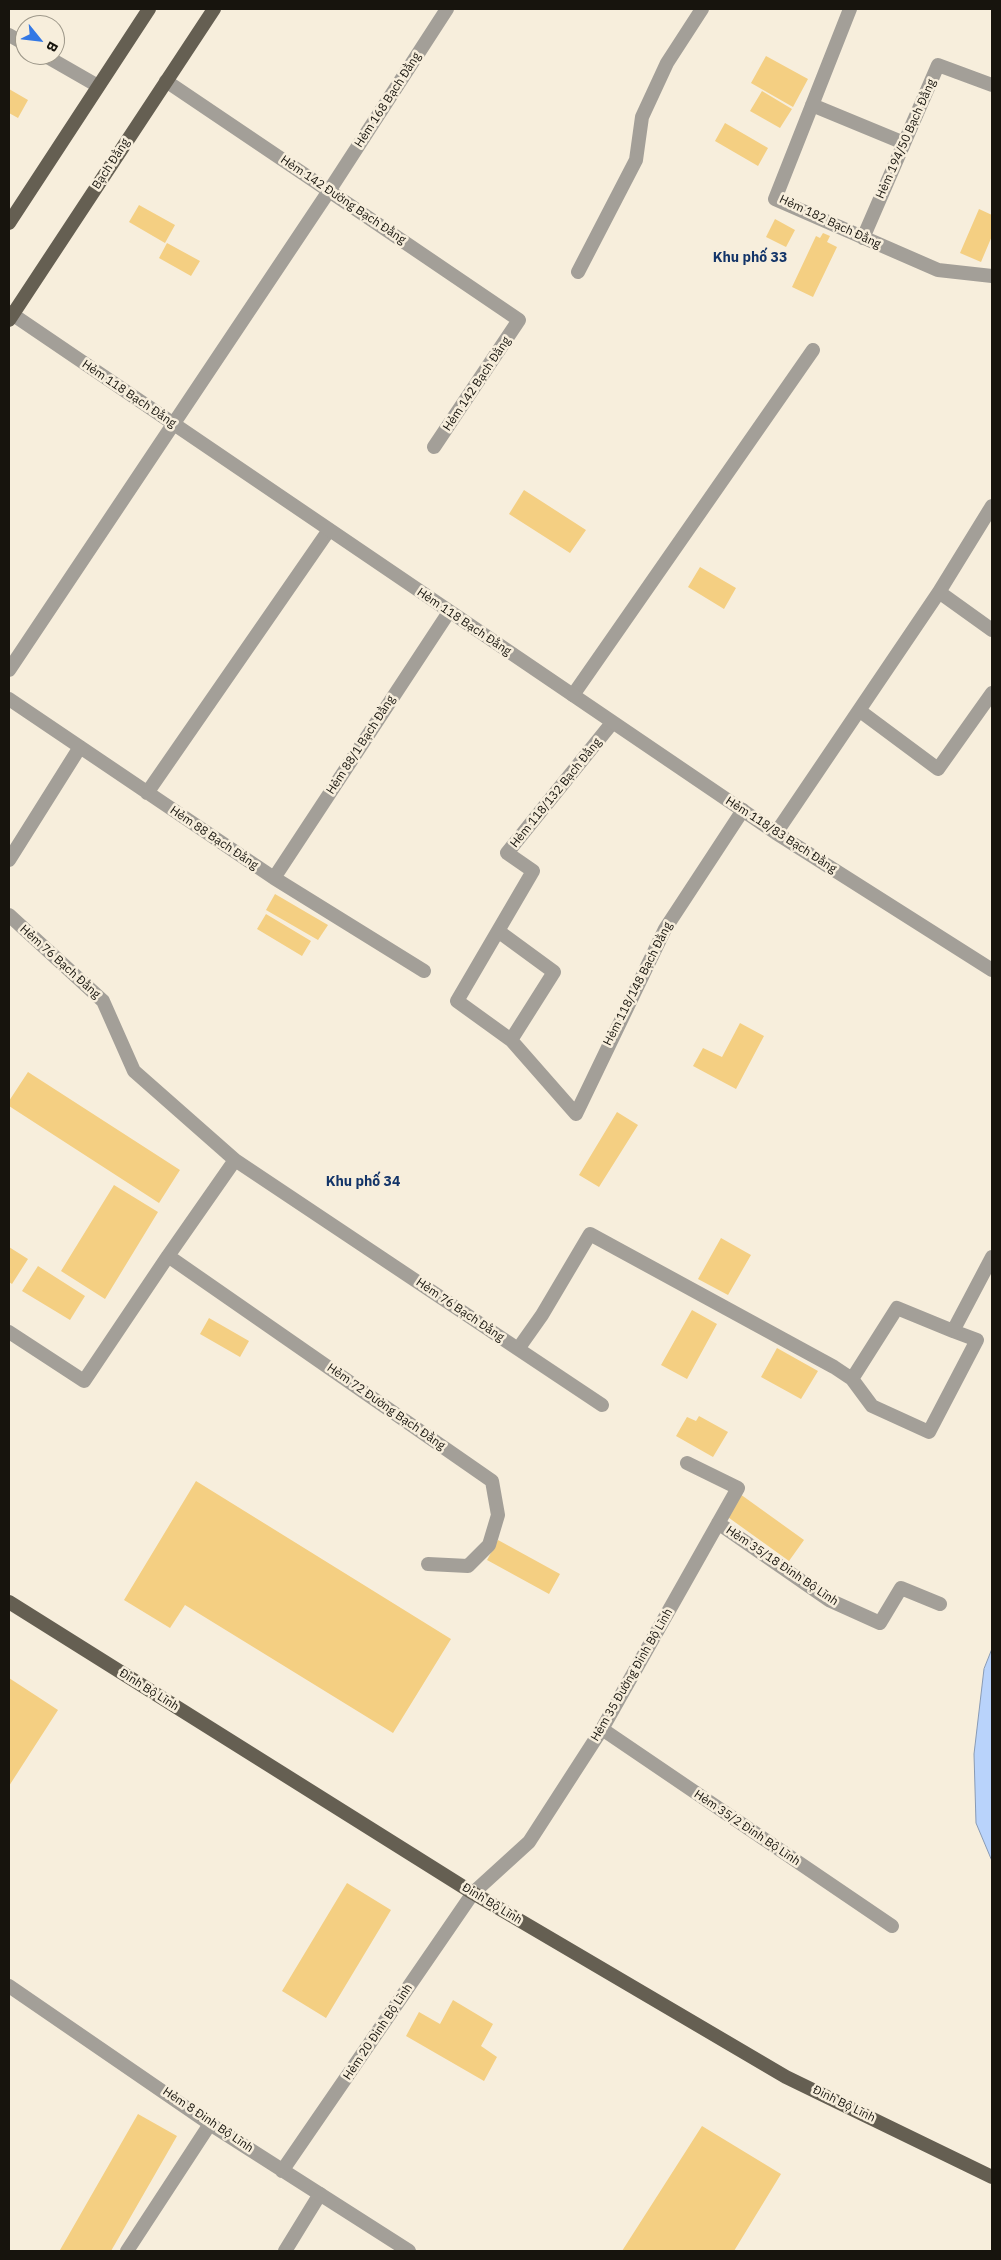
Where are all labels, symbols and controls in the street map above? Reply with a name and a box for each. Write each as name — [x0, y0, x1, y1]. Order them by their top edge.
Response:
north arrow — [15, 15, 65, 65]
text: B — [42, 38, 62, 55]
street label: Hẻm 168 Bạch Đằng — [352, 50, 424, 150]
street label: Hẻm 194/50 Bạch Đằng — [873, 77, 939, 201]
street label: Bạch Đằng — [89, 136, 133, 192]
street label: Hẻm 142 Đường Bạch Đằng — [278, 153, 408, 247]
street label: Hẻm 182 Bạch Đằng — [777, 192, 883, 252]
district label: Khu phố 33 — [713, 250, 787, 266]
street label: Hẻm 142 Bạch Đằng — [440, 334, 514, 434]
street label: Hẻm 118 Bạch Đằng — [79, 357, 179, 431]
street label: Hẻm 118 Bạch Đằng — [414, 585, 514, 659]
street label: Hẻm 88/1 Bạch Đằng — [324, 693, 398, 797]
street label: Hẻm 118/132 Bạch Đằng — [507, 735, 605, 851]
street label: Hẻm 118/83 Bạch Đằng — [723, 794, 839, 876]
street label: Hẻm 88 Bạch Đằng — [167, 803, 261, 873]
street label: Hẻm 118/148 Bạch Đằng — [601, 920, 675, 1048]
street label: Hẻm 76 Bạch Đằng — [17, 922, 103, 1002]
district label: Khu phố 34 — [326, 1174, 400, 1190]
street label: Hẻm 76 Bạch Đằng — [413, 1275, 507, 1345]
street label: Hẻm 72 Đường Bạch Đằng — [324, 1361, 448, 1453]
street label: Hẻm 35/18 Đinh Bộ Lĩnh — [723, 1523, 841, 1609]
street label: Hẻm 35 Đường Đinh Bộ Lĩnh — [588, 1606, 676, 1744]
street label: Đinh Bộ Lĩnh — [117, 1666, 181, 1714]
street label: Hẻm 35/2 Đinh Bộ Lĩnh — [691, 1787, 803, 1869]
street label: Đinh Bộ Lĩnh — [459, 1880, 525, 1928]
street label: Hẻm 20 Đinh Bộ Lĩnh — [340, 1981, 416, 2083]
street label: Đinh Bộ Lĩnh — [810, 2083, 878, 2125]
street label: Hẻm 8 Đinh Bộ Lĩnh — [160, 2084, 256, 2156]

